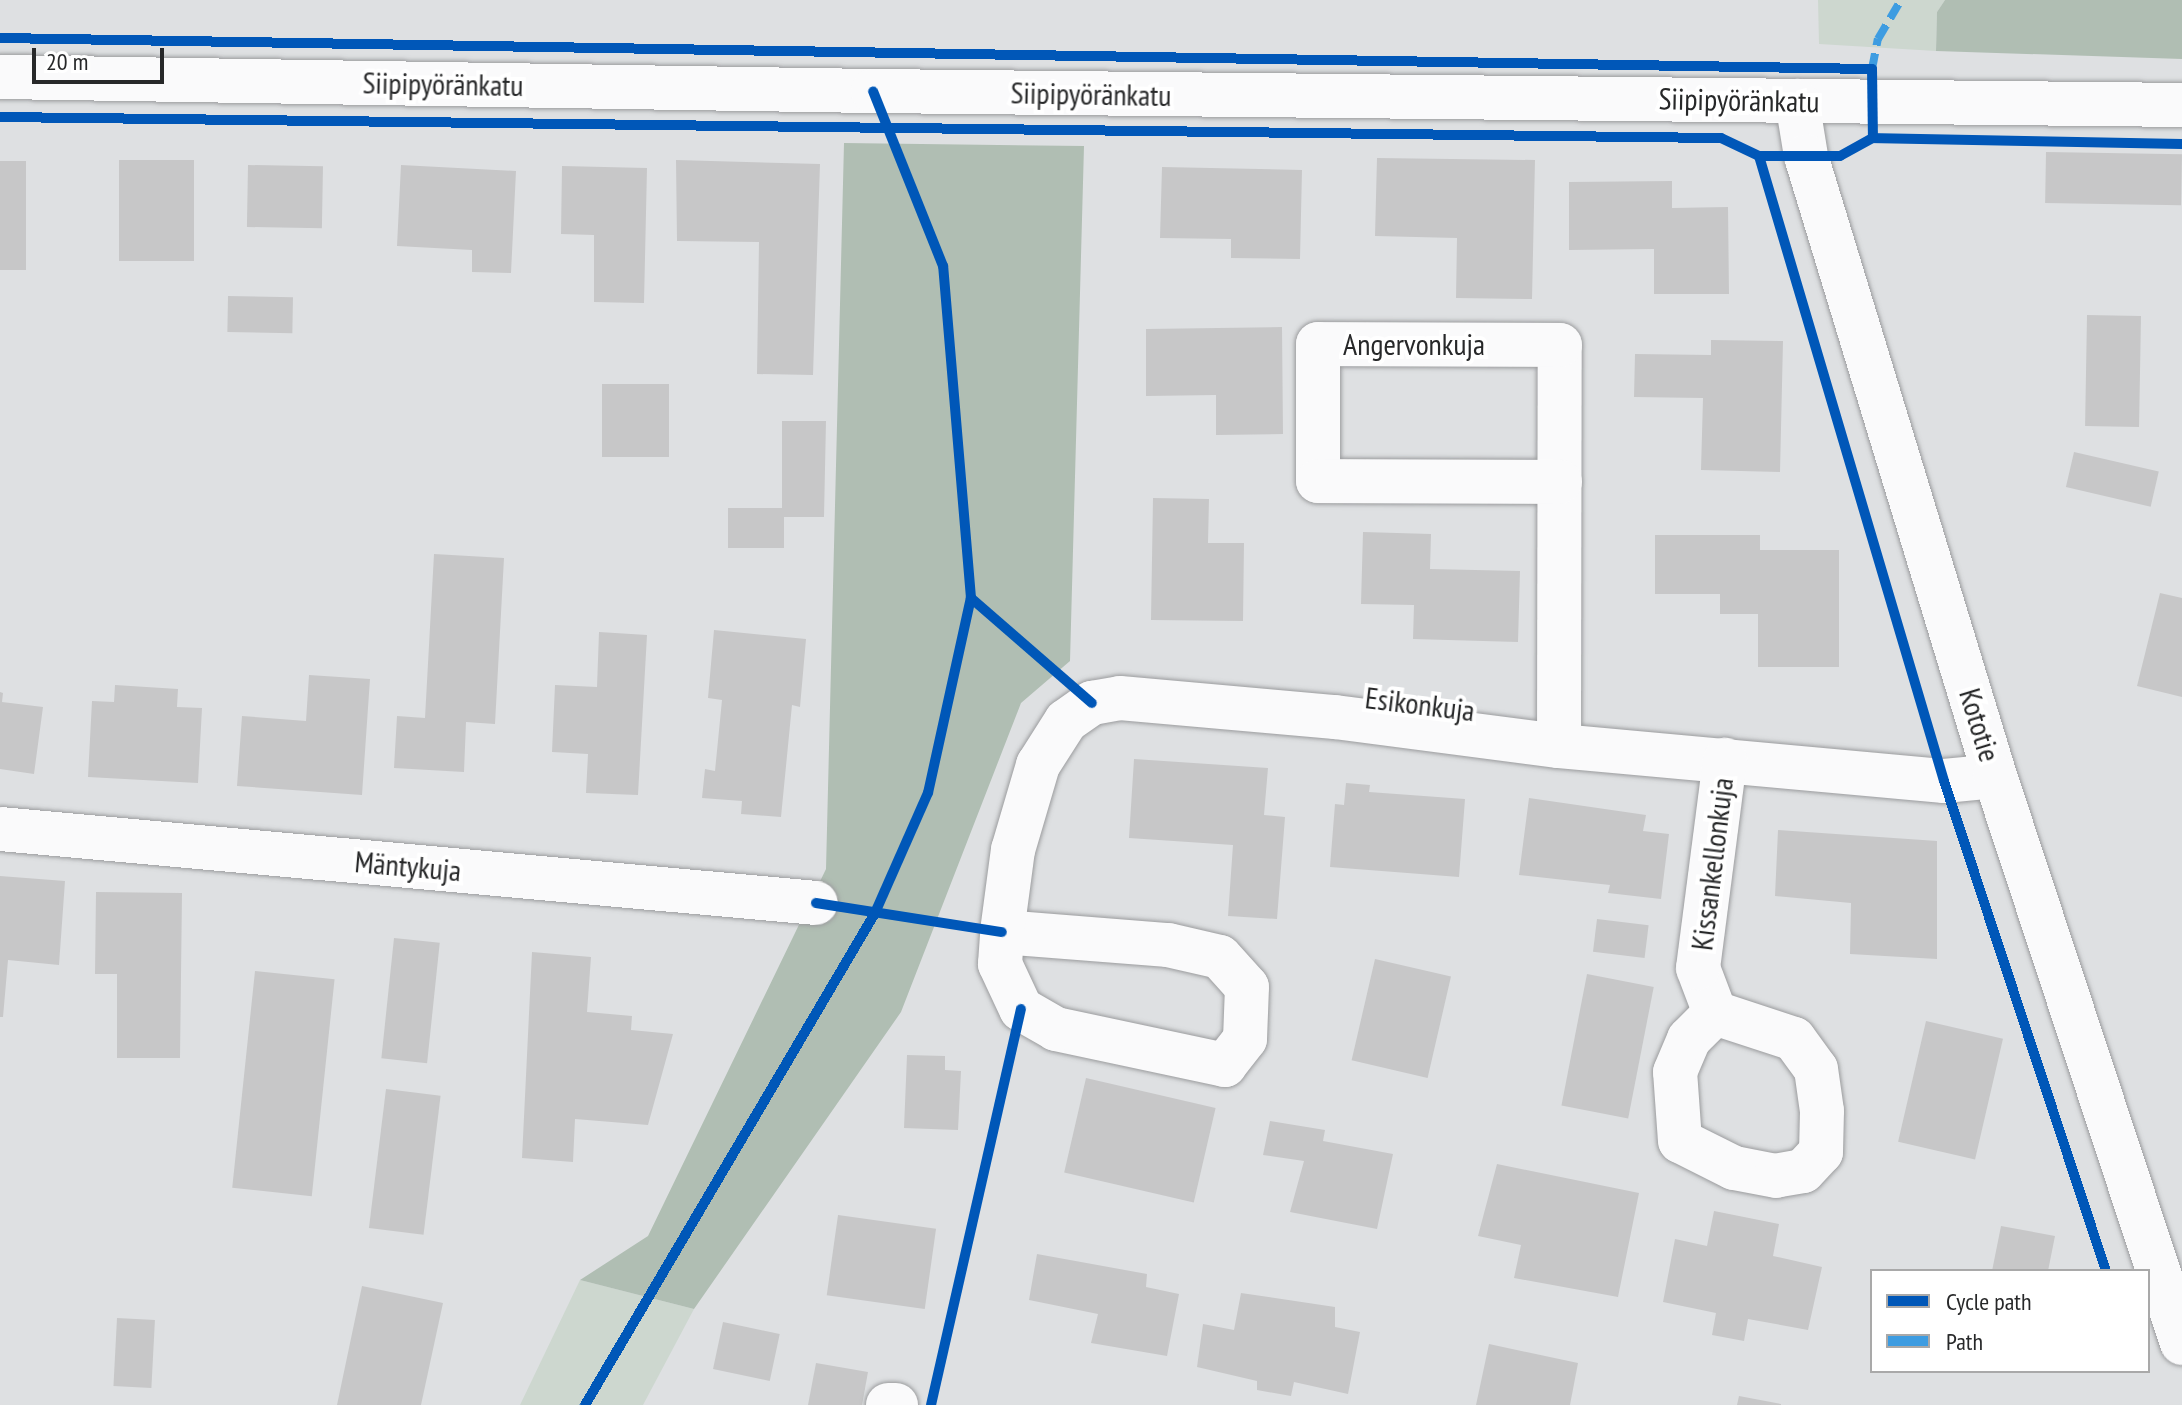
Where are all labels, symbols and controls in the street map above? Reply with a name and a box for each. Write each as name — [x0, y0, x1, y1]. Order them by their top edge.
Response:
scale bar — [36, 32, 168, 82]
text: 20 m — [46, 46, 88, 77]
street label: Siipipyöränkatu — [362, 65, 524, 103]
street label: Siipipyöränkatu — [1010, 75, 1172, 113]
street label: Siipipyöränkatu — [1658, 81, 1820, 119]
street label: Angervonkuja — [1343, 326, 1485, 362]
street label: Esikonkuja — [1363, 679, 1477, 729]
street label: Kototie — [1952, 684, 2008, 766]
street label: Kissankellonkuja — [1684, 776, 1740, 952]
street label: Mäntykuja — [353, 843, 463, 889]
legend — [1870, 1269, 2150, 1373]
text: Cycle path — [1946, 1286, 2032, 1317]
text: Path — [1946, 1326, 1983, 1357]

